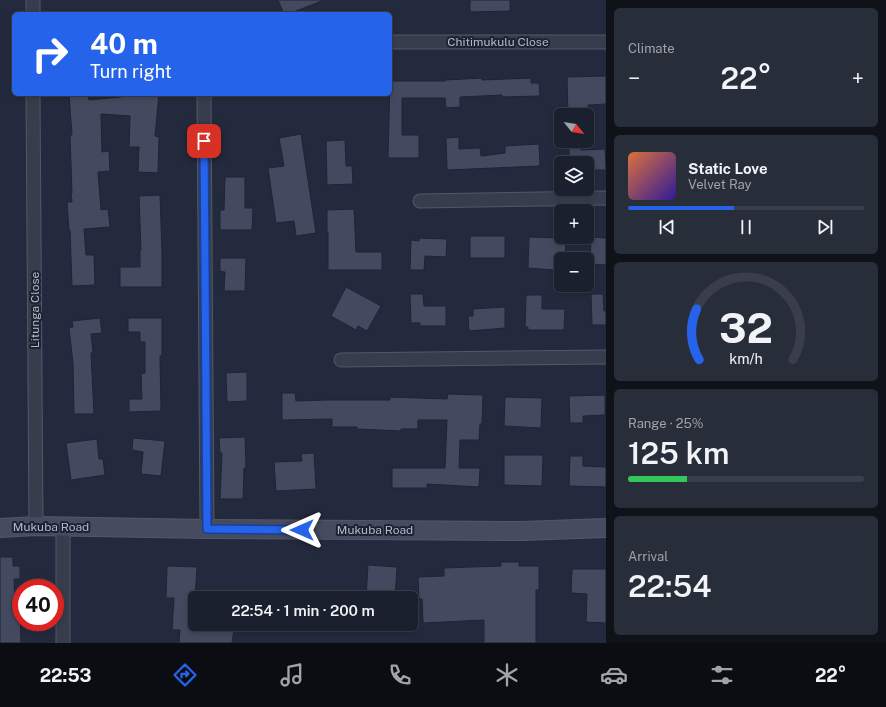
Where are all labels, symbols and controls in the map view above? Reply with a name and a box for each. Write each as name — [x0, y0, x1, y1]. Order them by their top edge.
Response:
text: 40 m — [90, 27, 158, 60]
icon: right — [24, 28, 76, 80]
street label: Chitimukulu Close — [447, 35, 549, 49]
text: Climate — [628, 41, 675, 56]
text: 22° — [720, 60, 772, 96]
text: Turn right — [90, 61, 172, 82]
text: − — [628, 65, 640, 91]
text: + — [852, 65, 864, 91]
north arrow — [554, 108, 594, 148]
map controls — [554, 108, 594, 292]
pin — [187, 124, 221, 158]
icon: arrive — [193, 130, 215, 152]
button: layers — [554, 156, 594, 196]
text: Static Love — [688, 160, 768, 177]
text: Velvet Ray — [688, 177, 752, 192]
button: + — [554, 204, 594, 244]
icon: previous — [656, 216, 678, 238]
icon: pause — [735, 216, 757, 238]
icon: next — [814, 216, 836, 238]
button: − — [554, 252, 594, 292]
street label: Litunga Close — [28, 272, 42, 348]
text: 32 — [719, 302, 773, 351]
text: km/h — [729, 349, 763, 366]
text: Range · 25% — [628, 416, 704, 431]
text: 125 km — [628, 435, 729, 471]
position arrow — [281, 509, 323, 551]
street label: Mukuba Road — [13, 520, 89, 534]
street label: Mukuba Road — [337, 523, 413, 537]
text: Arrival — [628, 549, 668, 564]
text: 22:54 — [628, 568, 712, 604]
speed limit sign: 40 — [12, 579, 64, 631]
text: 22:54 · 1 min · 200 m — [231, 602, 375, 619]
icon: directions — [171, 661, 199, 689]
icon: music — [278, 661, 306, 689]
icon: phone — [386, 661, 414, 689]
icon: climate — [493, 661, 521, 689]
icon: car — [600, 661, 628, 689]
icon: filters — [708, 661, 736, 689]
text: 22:53 — [40, 665, 92, 686]
text: 22° — [815, 665, 846, 686]

